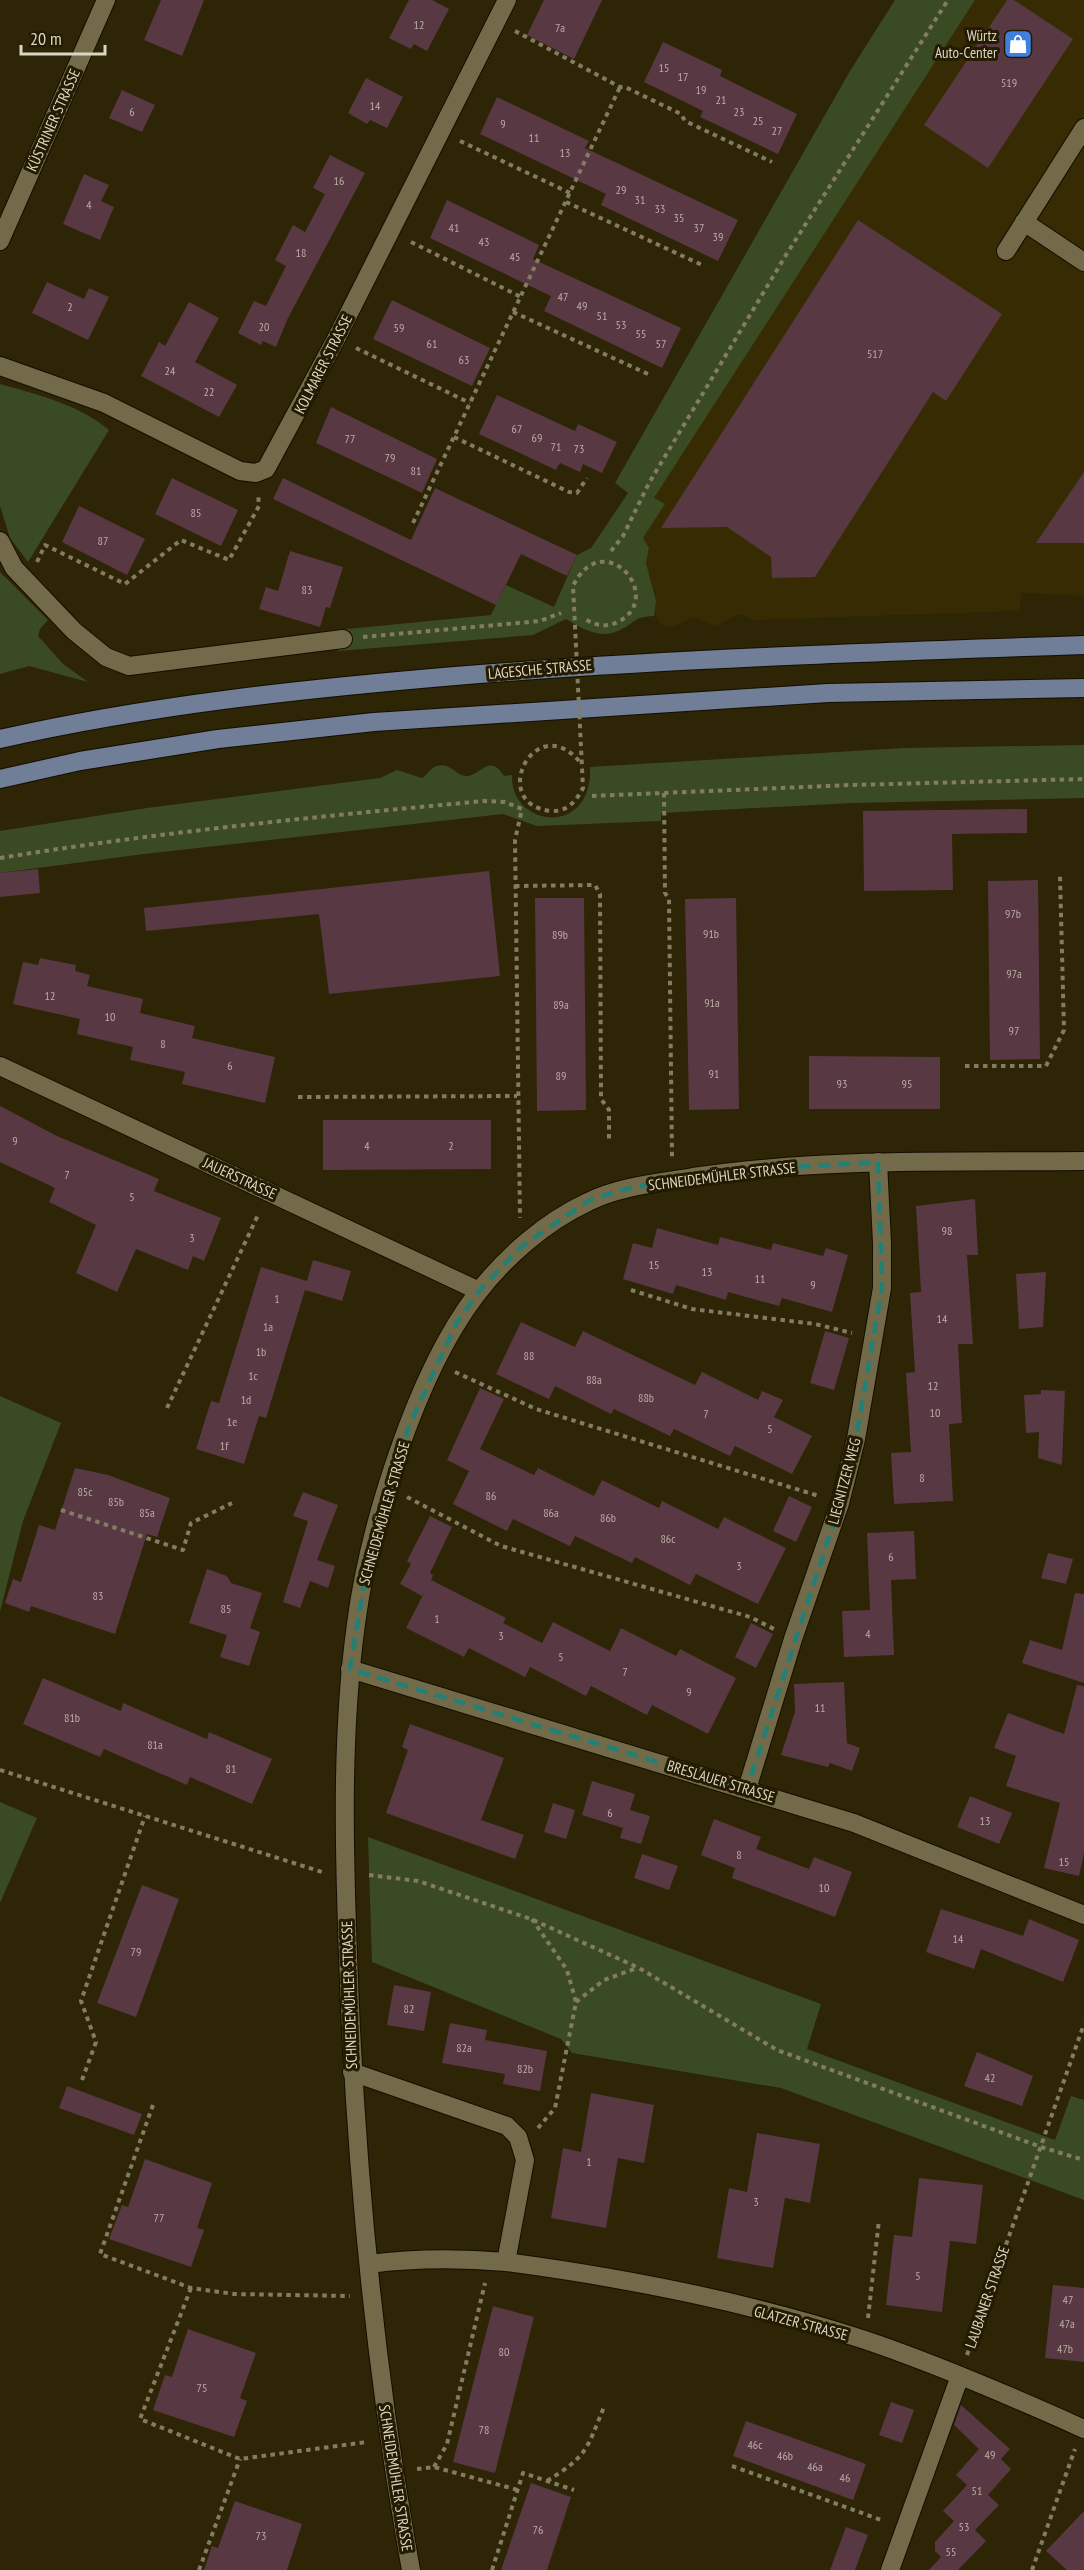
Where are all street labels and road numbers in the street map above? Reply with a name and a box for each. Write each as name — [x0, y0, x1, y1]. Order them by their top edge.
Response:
street label: KÜSTRINER STRASSE — [22, 66, 84, 174]
street label: KOLMARER STRASSE — [290, 311, 356, 417]
street label: LAGESCHE STRASSE — [487, 655, 593, 683]
street label: JAUERSTRASSE — [199, 1152, 280, 1203]
street label: SCHNEIDEMÜHLER STRASSE — [647, 1158, 797, 1194]
street label: LIEGNITZER WEG — [823, 1436, 865, 1526]
street label: SCHNEIDEMÜHLER STRASSE — [354, 1439, 414, 1587]
street label: BRESLAUER STRASSE — [665, 1756, 777, 1806]
street label: SCHNEIDEMÜHLER STRASSE — [337, 1920, 361, 2070]
street label: LAUBANER STRASSE — [961, 2243, 1013, 2351]
street label: GLATZER STRASSE — [752, 2301, 850, 2345]
street label: SCHNEIDEMÜHLER STRASSE — [375, 2403, 417, 2553]

